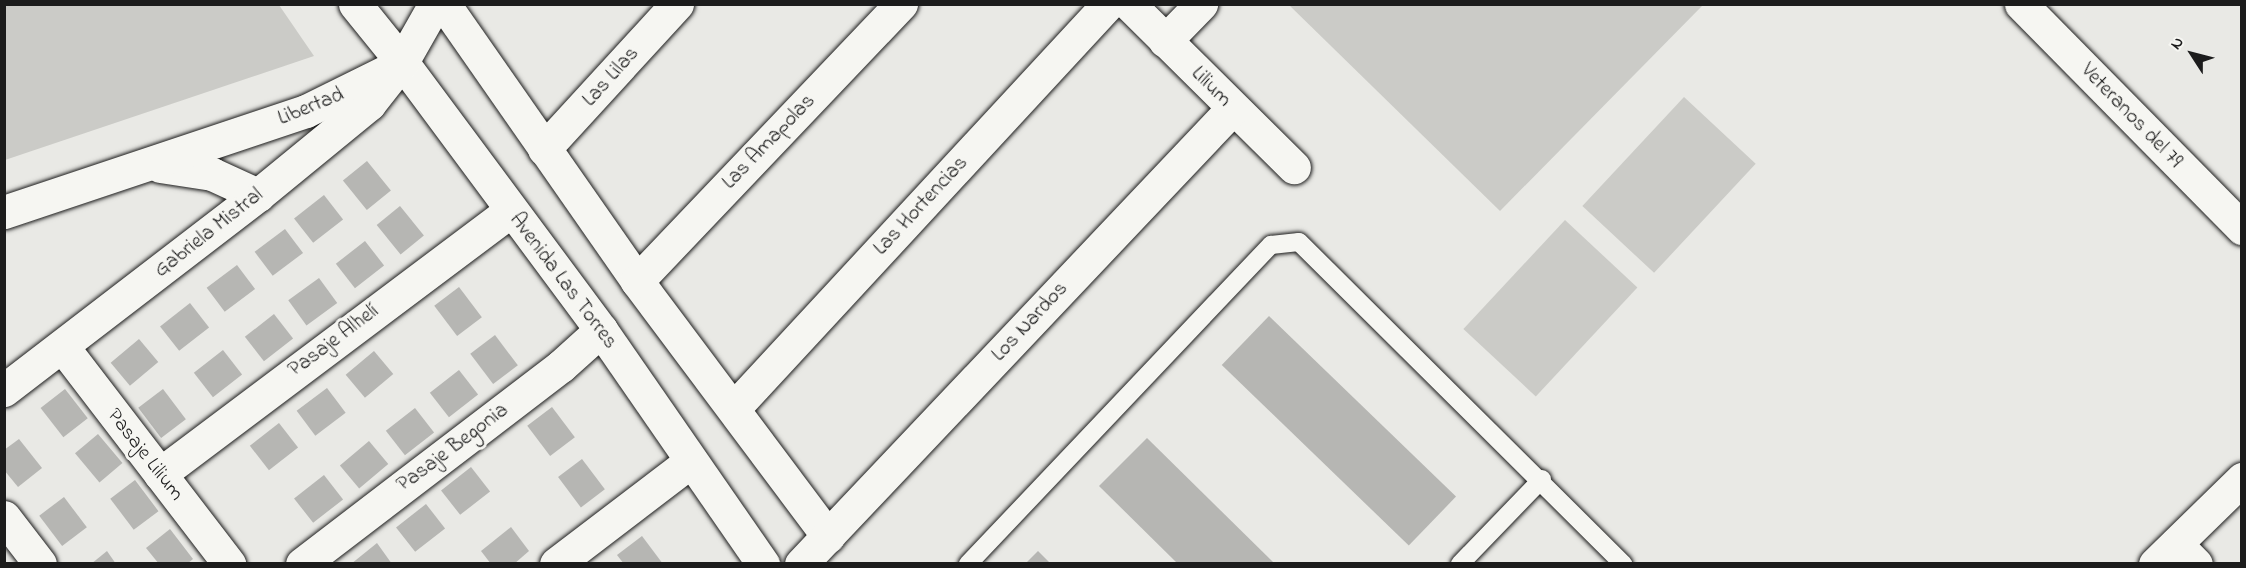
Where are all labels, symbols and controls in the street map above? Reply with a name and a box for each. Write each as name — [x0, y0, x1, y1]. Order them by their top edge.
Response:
north arrow — [2162, 24, 2222, 84]
text: N — [2165, 32, 2190, 55]
street label: Las Lilas — [577, 42, 645, 112]
street label: Veteranos del 79 — [2075, 58, 2187, 174]
street label: Lilium — [1185, 61, 1237, 113]
street label: Libertad — [274, 82, 348, 132]
street label: Las Amapolas — [717, 89, 821, 195]
street label: Las Hortencias — [869, 151, 973, 261]
street label: Gabriela Mistral — [150, 183, 268, 283]
street label: Avenida Las Torres — [504, 208, 622, 354]
street label: Los Nardos — [987, 277, 1073, 367]
street label: Pasaje Alhelí — [284, 299, 384, 383]
street label: Pasaje Begonia — [393, 398, 513, 498]
street label: Pasaje Lilium — [101, 404, 189, 506]

